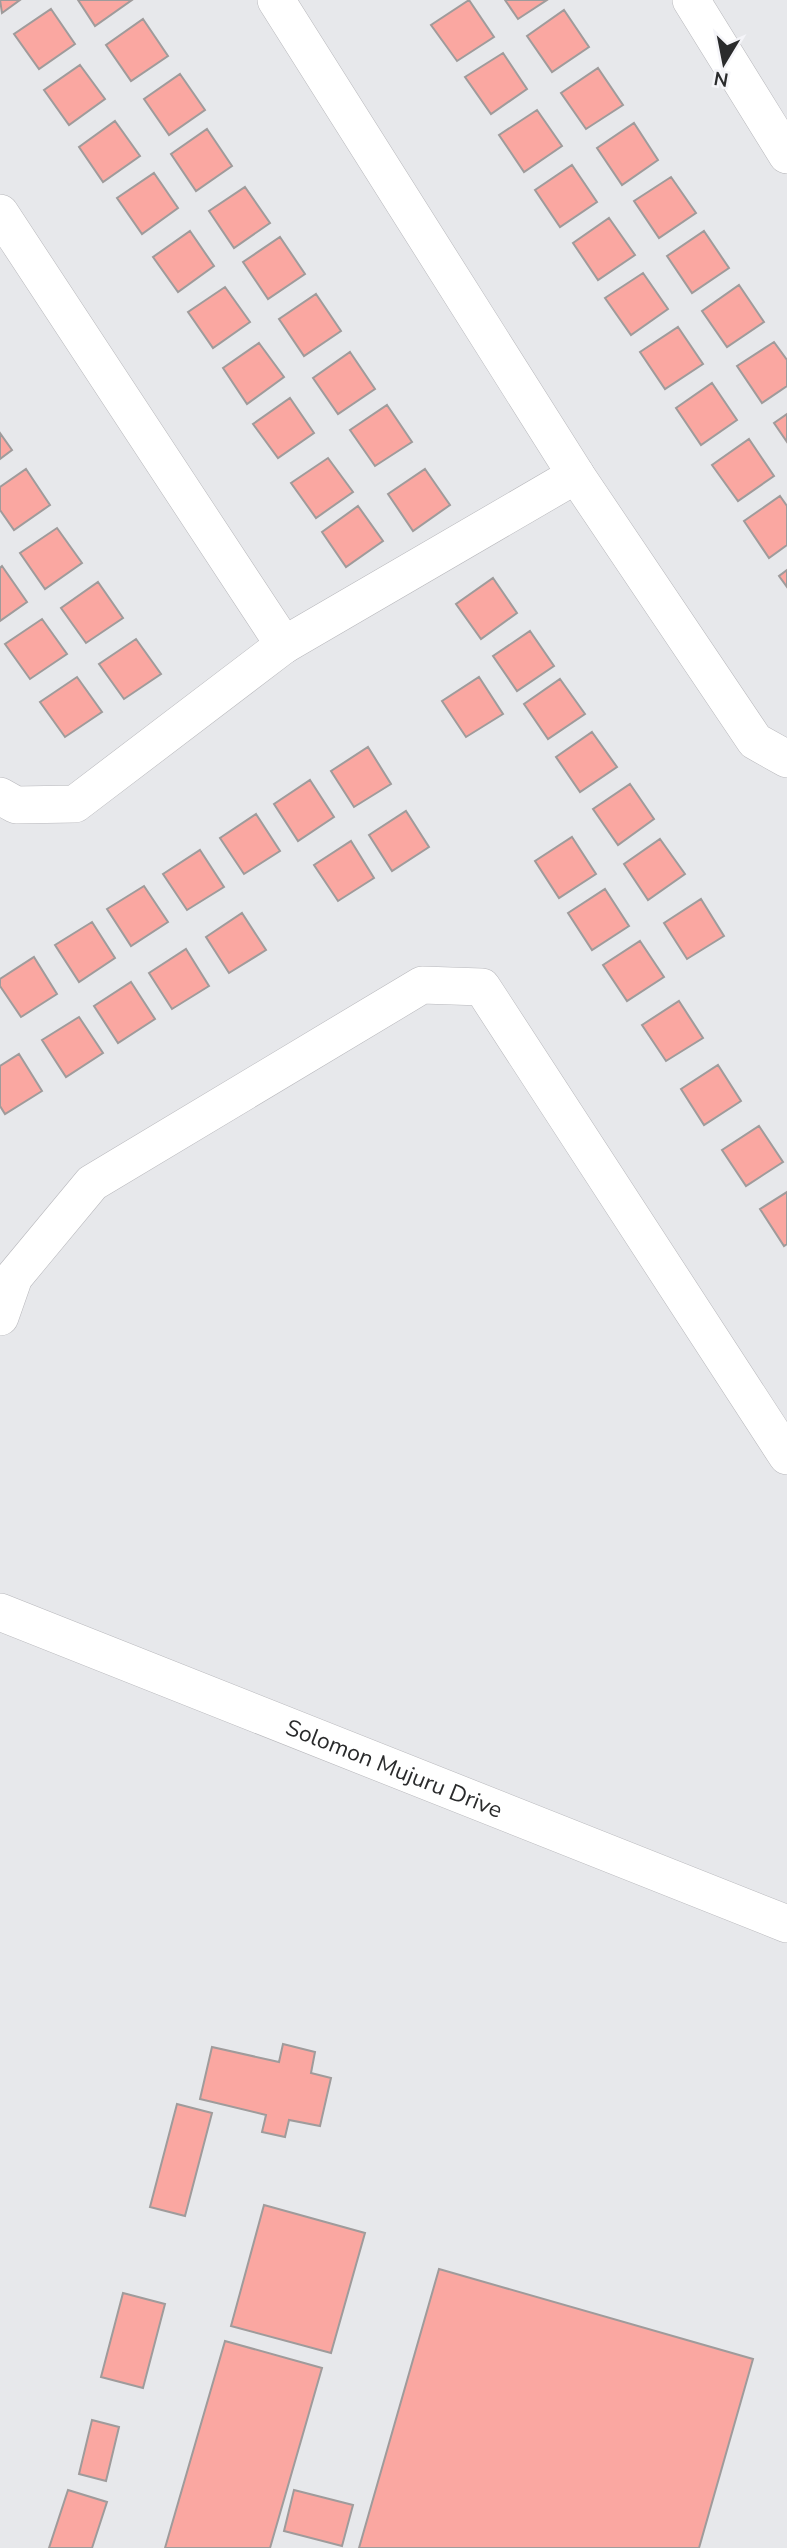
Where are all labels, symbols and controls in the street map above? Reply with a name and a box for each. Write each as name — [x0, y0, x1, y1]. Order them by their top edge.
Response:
north arrow — [689, 28, 759, 98]
text: N — [712, 65, 730, 93]
street label: Solomon Mujuru Drive — [281, 1712, 507, 1826]

